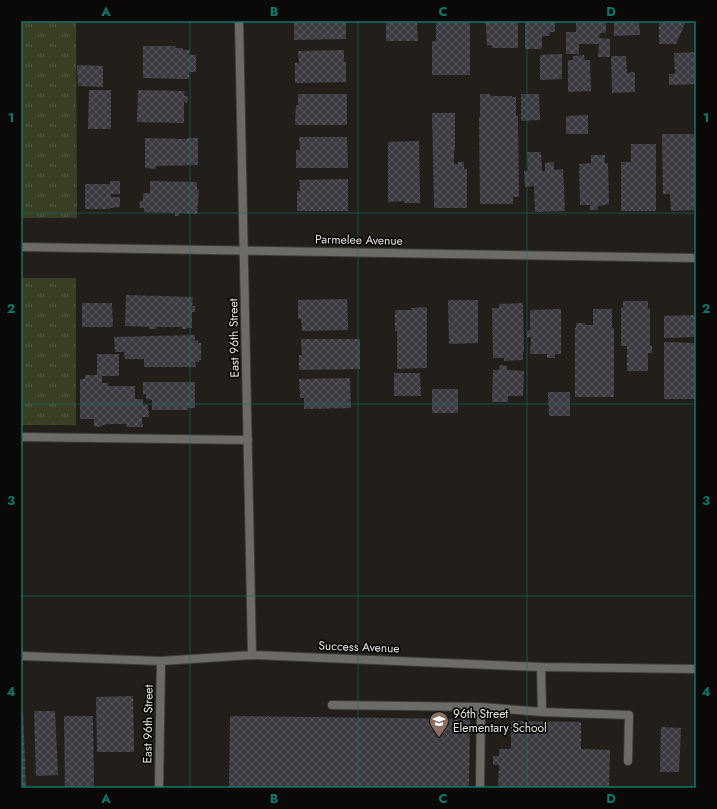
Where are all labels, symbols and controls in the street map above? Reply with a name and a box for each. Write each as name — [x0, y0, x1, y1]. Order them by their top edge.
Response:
text: A — [100, 2, 111, 21]
text: B — [270, 2, 279, 21]
text: C — [438, 2, 448, 21]
text: D — [606, 2, 616, 21]
text: 1 — [8, 108, 14, 127]
text: 1 — [703, 108, 709, 127]
street label: Parmelee Avenue — [315, 230, 403, 250]
street label: East 96th Street — [224, 298, 244, 378]
text: 2 — [7, 299, 15, 318]
text: 2 — [702, 299, 710, 318]
text: 3 — [7, 491, 15, 510]
text: 3 — [702, 491, 710, 510]
street label: Success Avenue — [318, 637, 400, 657]
text: 4 — [6, 682, 16, 701]
text: 4 — [701, 682, 711, 701]
street label: East 96th Street — [138, 684, 158, 764]
place label: 96th Street Elementary School — [453, 705, 547, 737]
school or university icon: 96th Street Elementary School — [428, 710, 450, 738]
text: A — [100, 789, 111, 808]
text: B — [270, 789, 279, 808]
text: C — [438, 789, 448, 808]
text: D — [606, 789, 616, 808]

